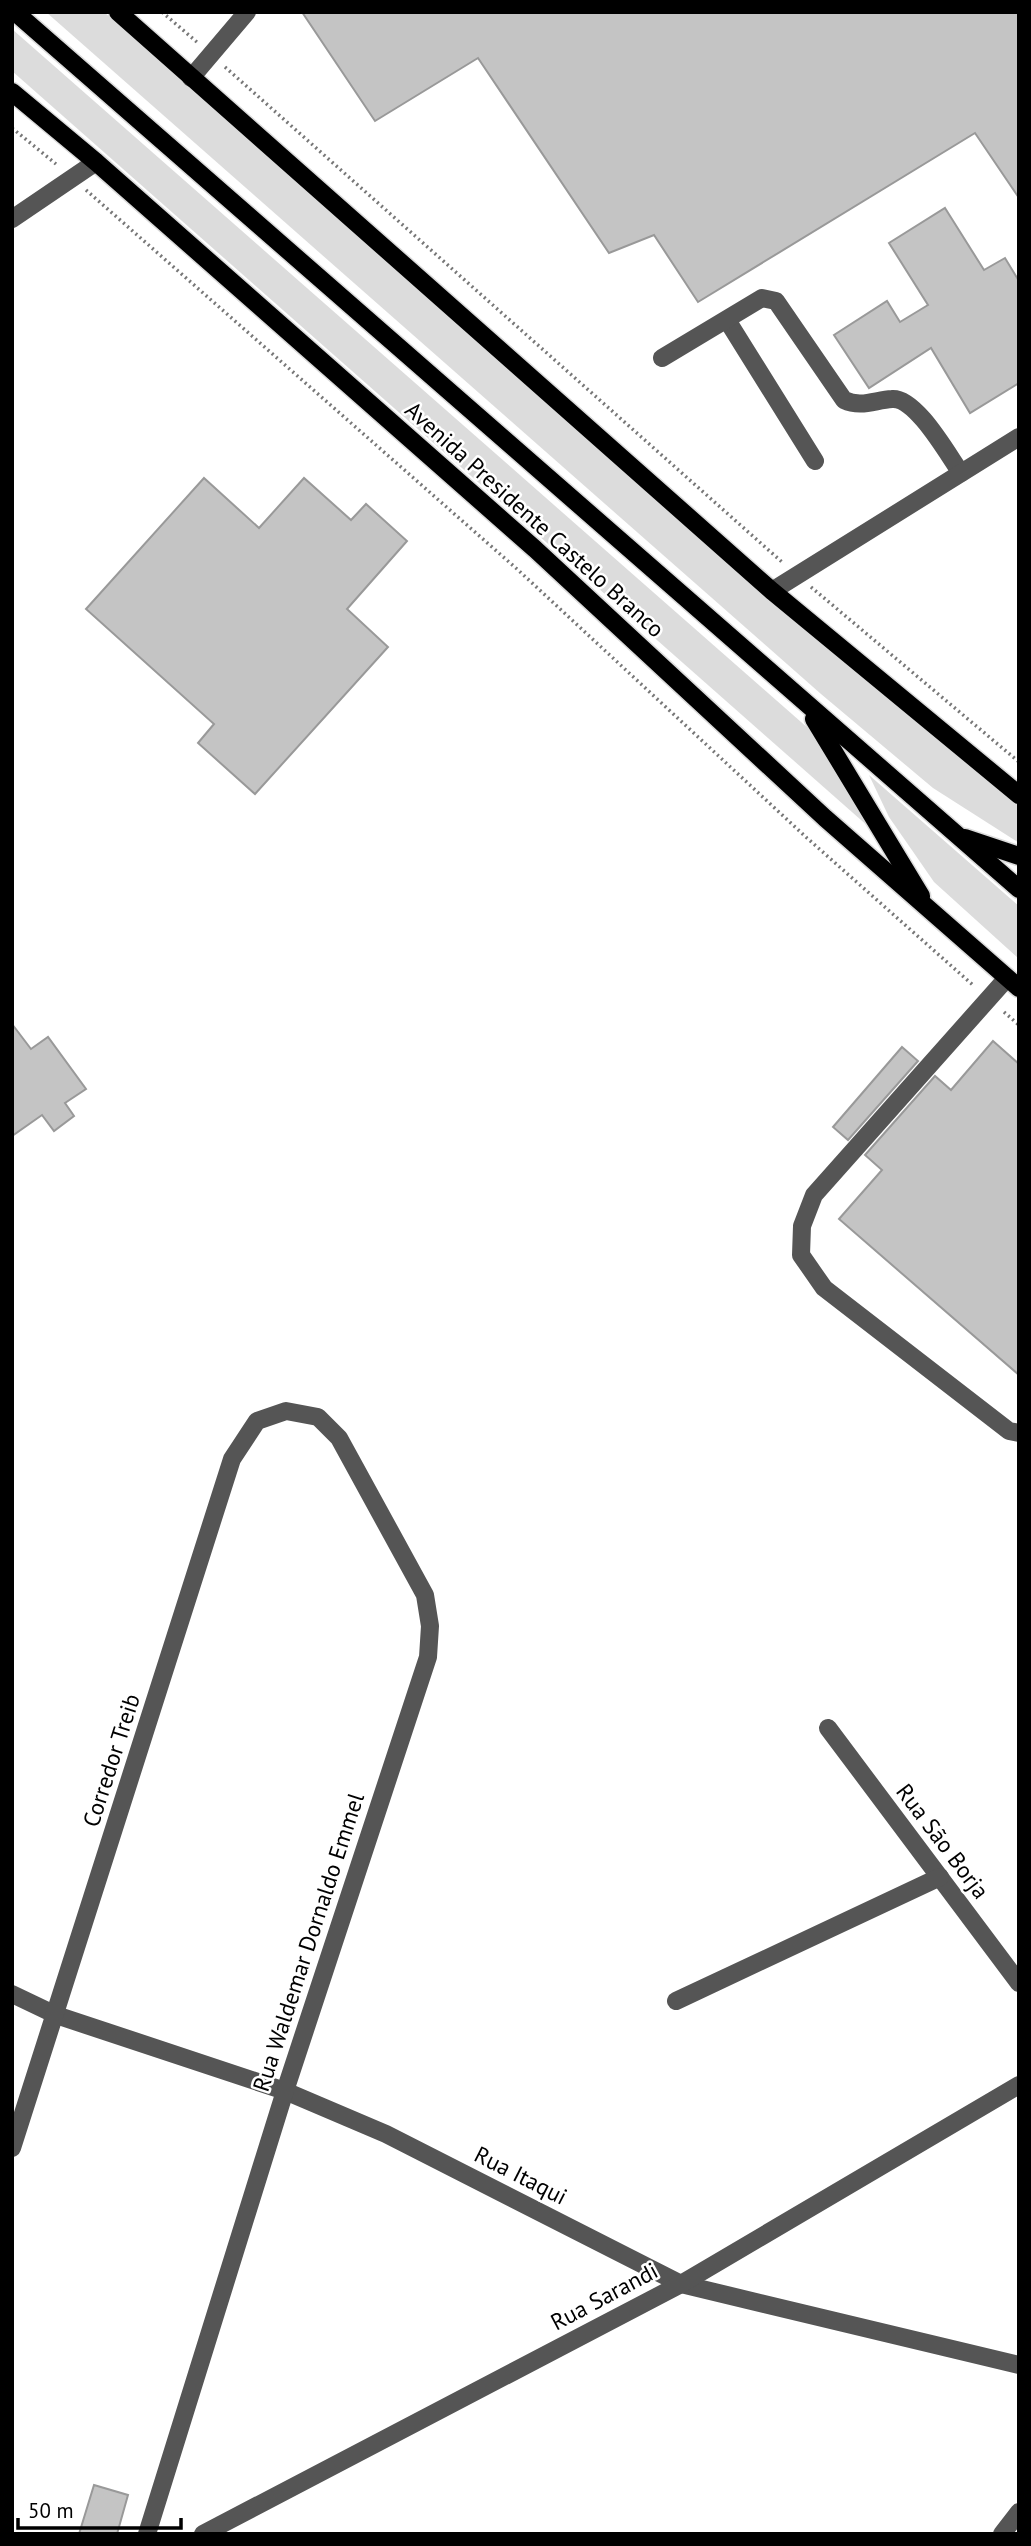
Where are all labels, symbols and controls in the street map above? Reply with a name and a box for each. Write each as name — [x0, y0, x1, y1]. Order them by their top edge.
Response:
street label: Avenida Presidente Castelo Branco — [399, 395, 671, 643]
street label: Corredor Treib — [76, 1690, 146, 1830]
street label: Rua São Borja — [890, 1778, 996, 1904]
street label: Rua Waldemar Dornaldo Emmel — [246, 1789, 370, 2095]
street label: Rua Itaqui — [470, 2139, 572, 2211]
street label: Rua Sarandi — [545, 2256, 663, 2336]
scale bar — [18, 2486, 180, 2530]
text: 50 m — [28, 2497, 74, 2524]

